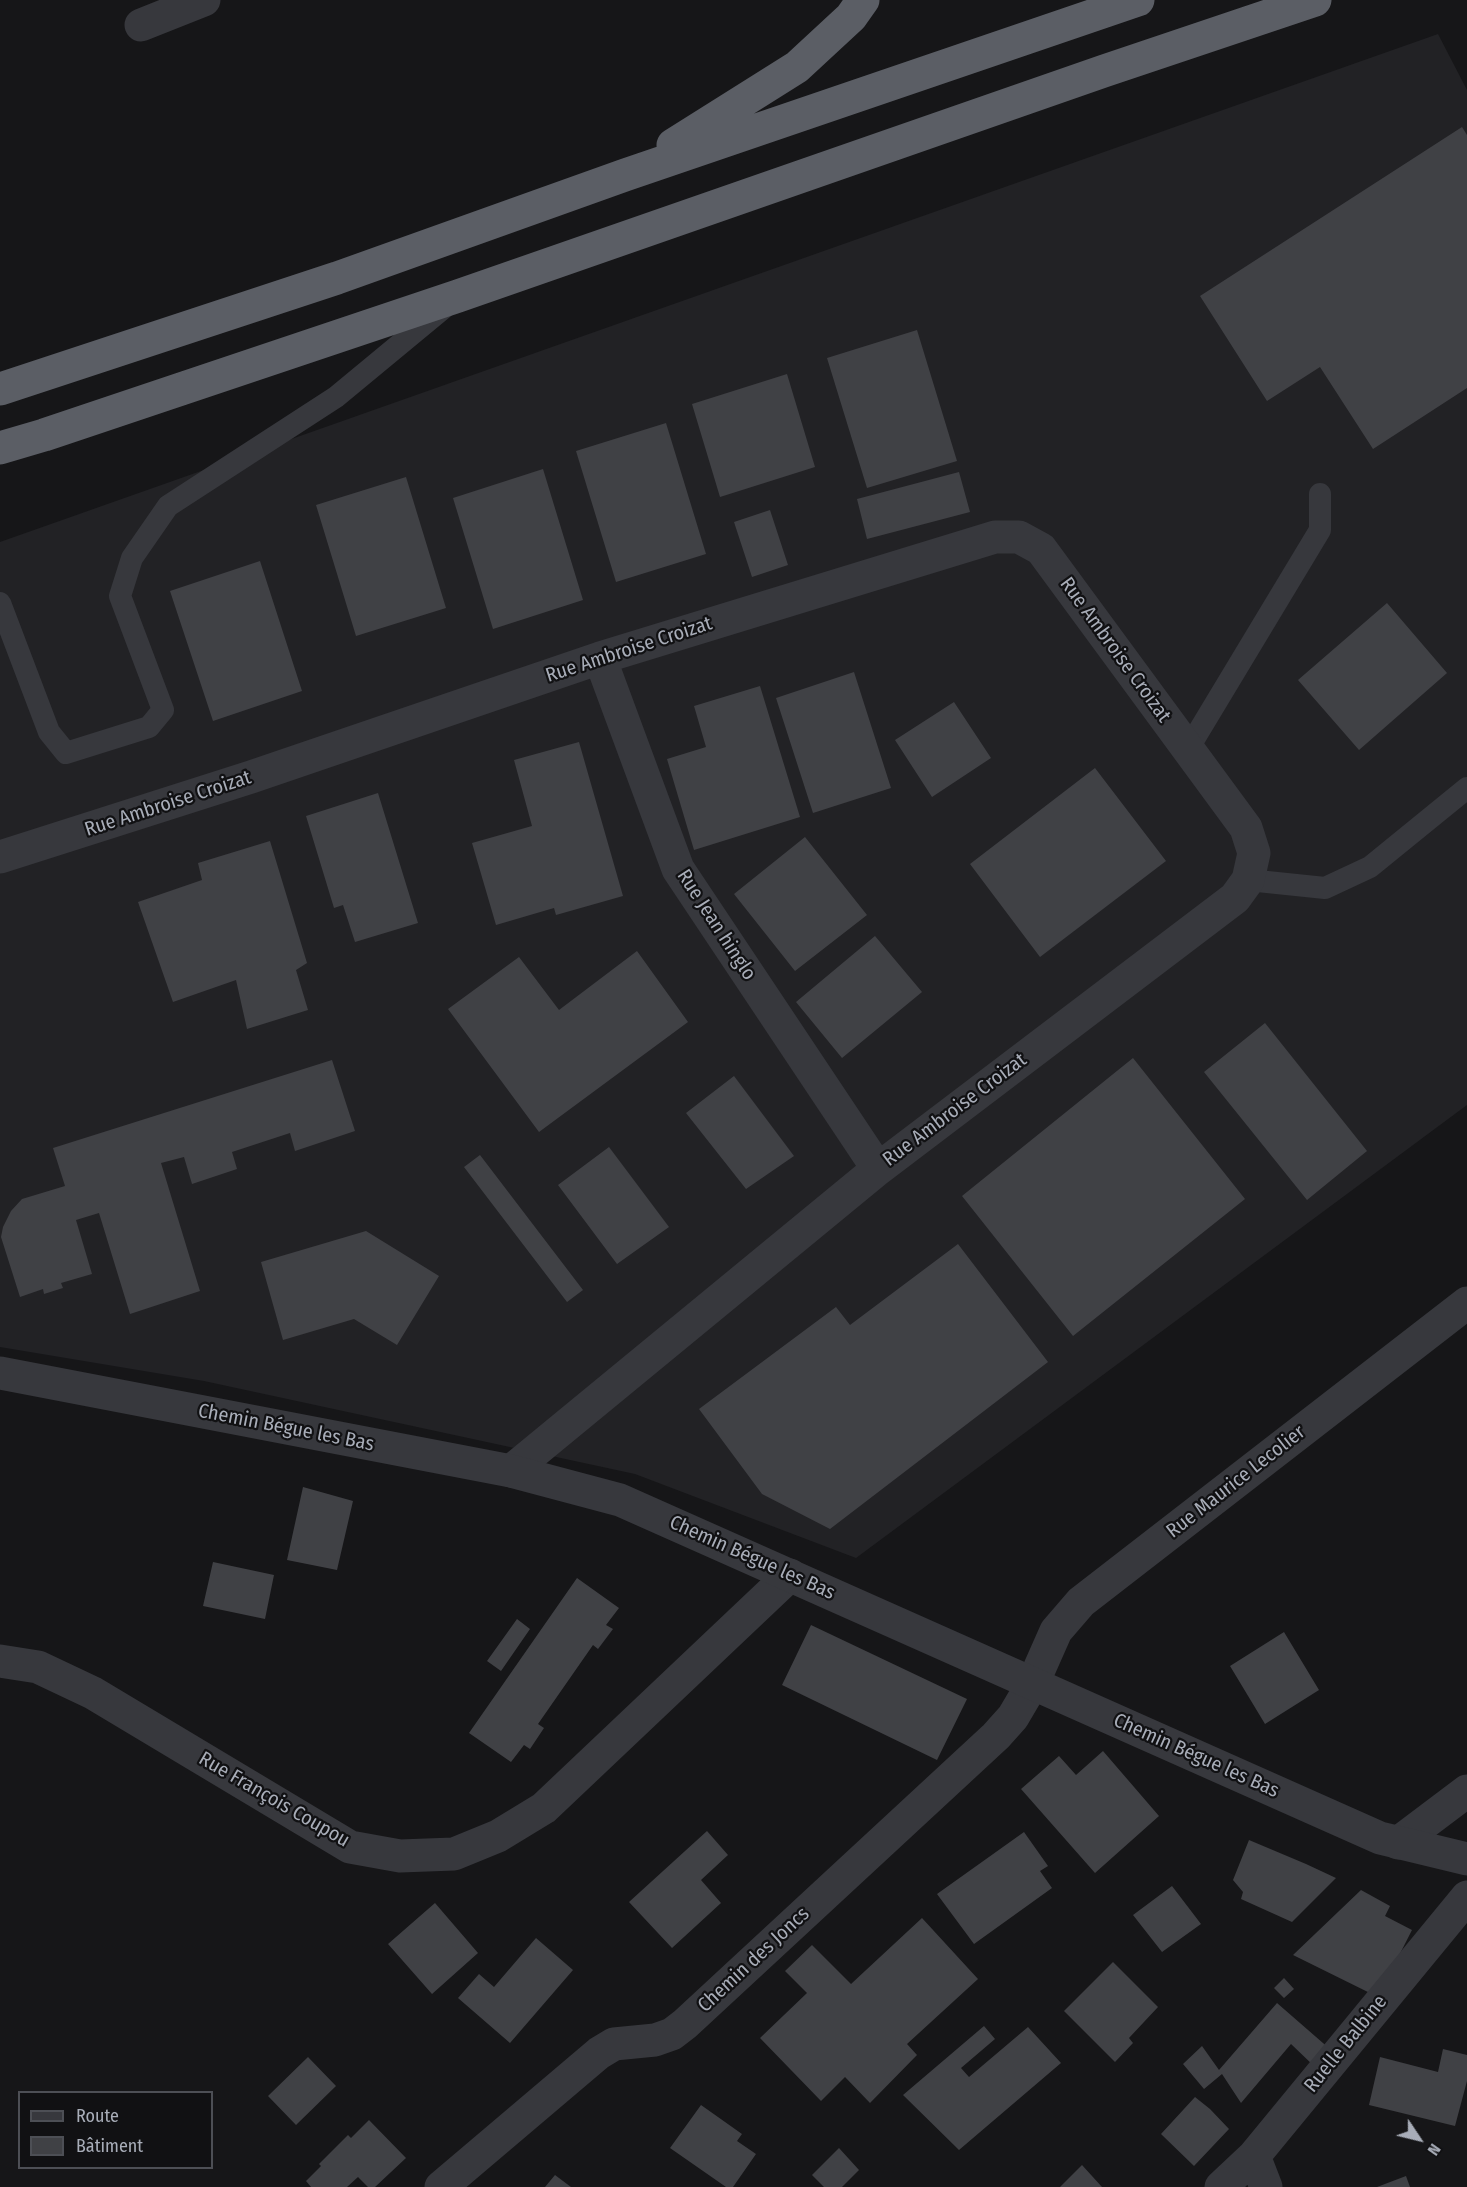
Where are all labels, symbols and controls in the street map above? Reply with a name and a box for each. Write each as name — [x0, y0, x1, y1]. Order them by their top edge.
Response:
street label: Rue Ambroise Croizat — [1054, 573, 1176, 727]
street label: Rue Ambroise Croizat — [543, 612, 715, 688]
street label: Rue Ambroise Croizat — [82, 766, 254, 842]
street label: Rue Jean hinglo — [671, 865, 761, 985]
street label: Rue Ambroise Croizat — [879, 1048, 1031, 1172]
street label: Chemin Bégue les Bas — [196, 1399, 376, 1457]
street label: Rue Maurice Lecolier — [1162, 1420, 1310, 1544]
street label: Chemin Bégue les Bas — [666, 1511, 838, 1605]
street label: Chemin Bégue les Bas — [1110, 1709, 1282, 1803]
street label: Rue François Coupou — [194, 1747, 354, 1853]
street label: Chemin des Joncs — [693, 1902, 815, 2018]
street label: Ruelle Balbine — [1299, 1991, 1393, 2097]
legend — [18, 2091, 213, 2169]
text: Route — [76, 2105, 119, 2127]
north arrow — [1389, 2109, 1449, 2169]
text: Bâtiment — [76, 2135, 143, 2157]
text: N — [1424, 2140, 1445, 2159]

